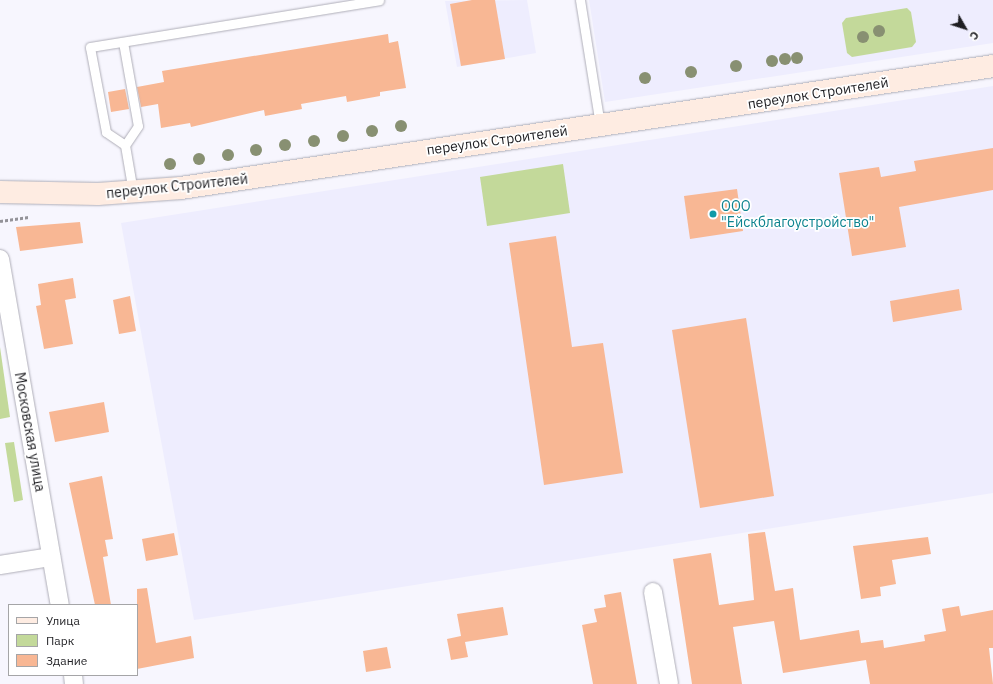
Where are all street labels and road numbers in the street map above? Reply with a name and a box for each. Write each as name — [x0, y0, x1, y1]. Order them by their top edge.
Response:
street label: переулок Строителей — [746, 74, 890, 112]
street label: переулок Строителей — [425, 122, 569, 158]
street label: переулок Строителей — [105, 170, 249, 202]
street label: Московская улица — [11, 371, 49, 493]

